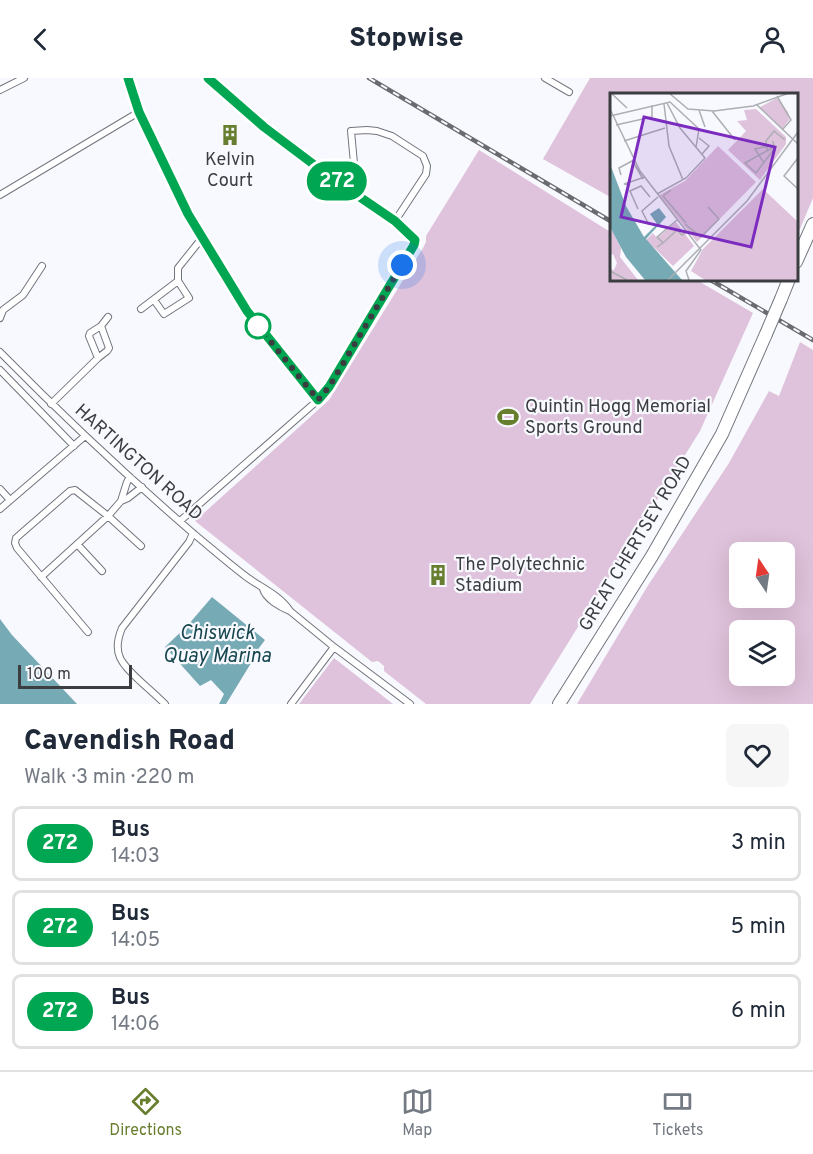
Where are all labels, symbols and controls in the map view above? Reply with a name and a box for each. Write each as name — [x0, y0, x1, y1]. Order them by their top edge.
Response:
text: Stopwise — [349, 22, 464, 56]
icon: back — [24, 23, 57, 56]
icon: person — [756, 23, 789, 56]
inset map — [610, 93, 798, 280]
building icon: Kelvin Court — [218, 123, 242, 147]
place label: Kelvin Court — [205, 149, 255, 193]
line badge: 272 — [302, 162, 372, 200]
text: 272 — [319, 168, 355, 195]
your location — [387, 250, 417, 280]
unlabelled marker — [245, 313, 271, 339]
place label: Quintin Hogg Memorial Sports Ground — [525, 396, 711, 440]
street label: HARTINGTON ROAD — [69, 400, 207, 526]
sports icon: Quintin Hogg Memorial Sports Ground — [496, 405, 520, 429]
street label: GREAT CHERTSEY ROAD — [574, 452, 698, 636]
north arrow — [729, 542, 795, 608]
map controls — [729, 542, 795, 686]
place label: The Polytechnic Stadium — [455, 554, 585, 598]
building icon: The Polytechnic Stadium — [426, 563, 450, 587]
button: layers — [729, 620, 795, 686]
water label: Chiswick Quay Marina — [163, 621, 272, 670]
scale bar — [18, 662, 132, 690]
text: 100 m — [27, 665, 71, 685]
text: Cavendish Road — [24, 724, 235, 760]
button: heart — [726, 724, 789, 787]
text: Walk · 3 min · 220 m — [24, 765, 194, 791]
text: Bus — [111, 817, 150, 844]
text: 272 — [42, 830, 78, 857]
text: 3 min — [731, 830, 786, 857]
text: 14:03 — [111, 844, 160, 870]
text: Bus — [111, 901, 150, 928]
text: 272 — [42, 914, 78, 941]
text: 5 min — [731, 914, 786, 941]
text: 14:05 — [111, 928, 160, 954]
text: Bus — [111, 985, 150, 1012]
text: 272 — [42, 998, 78, 1025]
text: 6 min — [731, 998, 786, 1025]
text: 14:06 — [111, 1012, 160, 1038]
tab: Directions — [109, 1085, 182, 1141]
tab: Map — [401, 1085, 434, 1141]
tab: Tickets — [652, 1085, 704, 1141]

